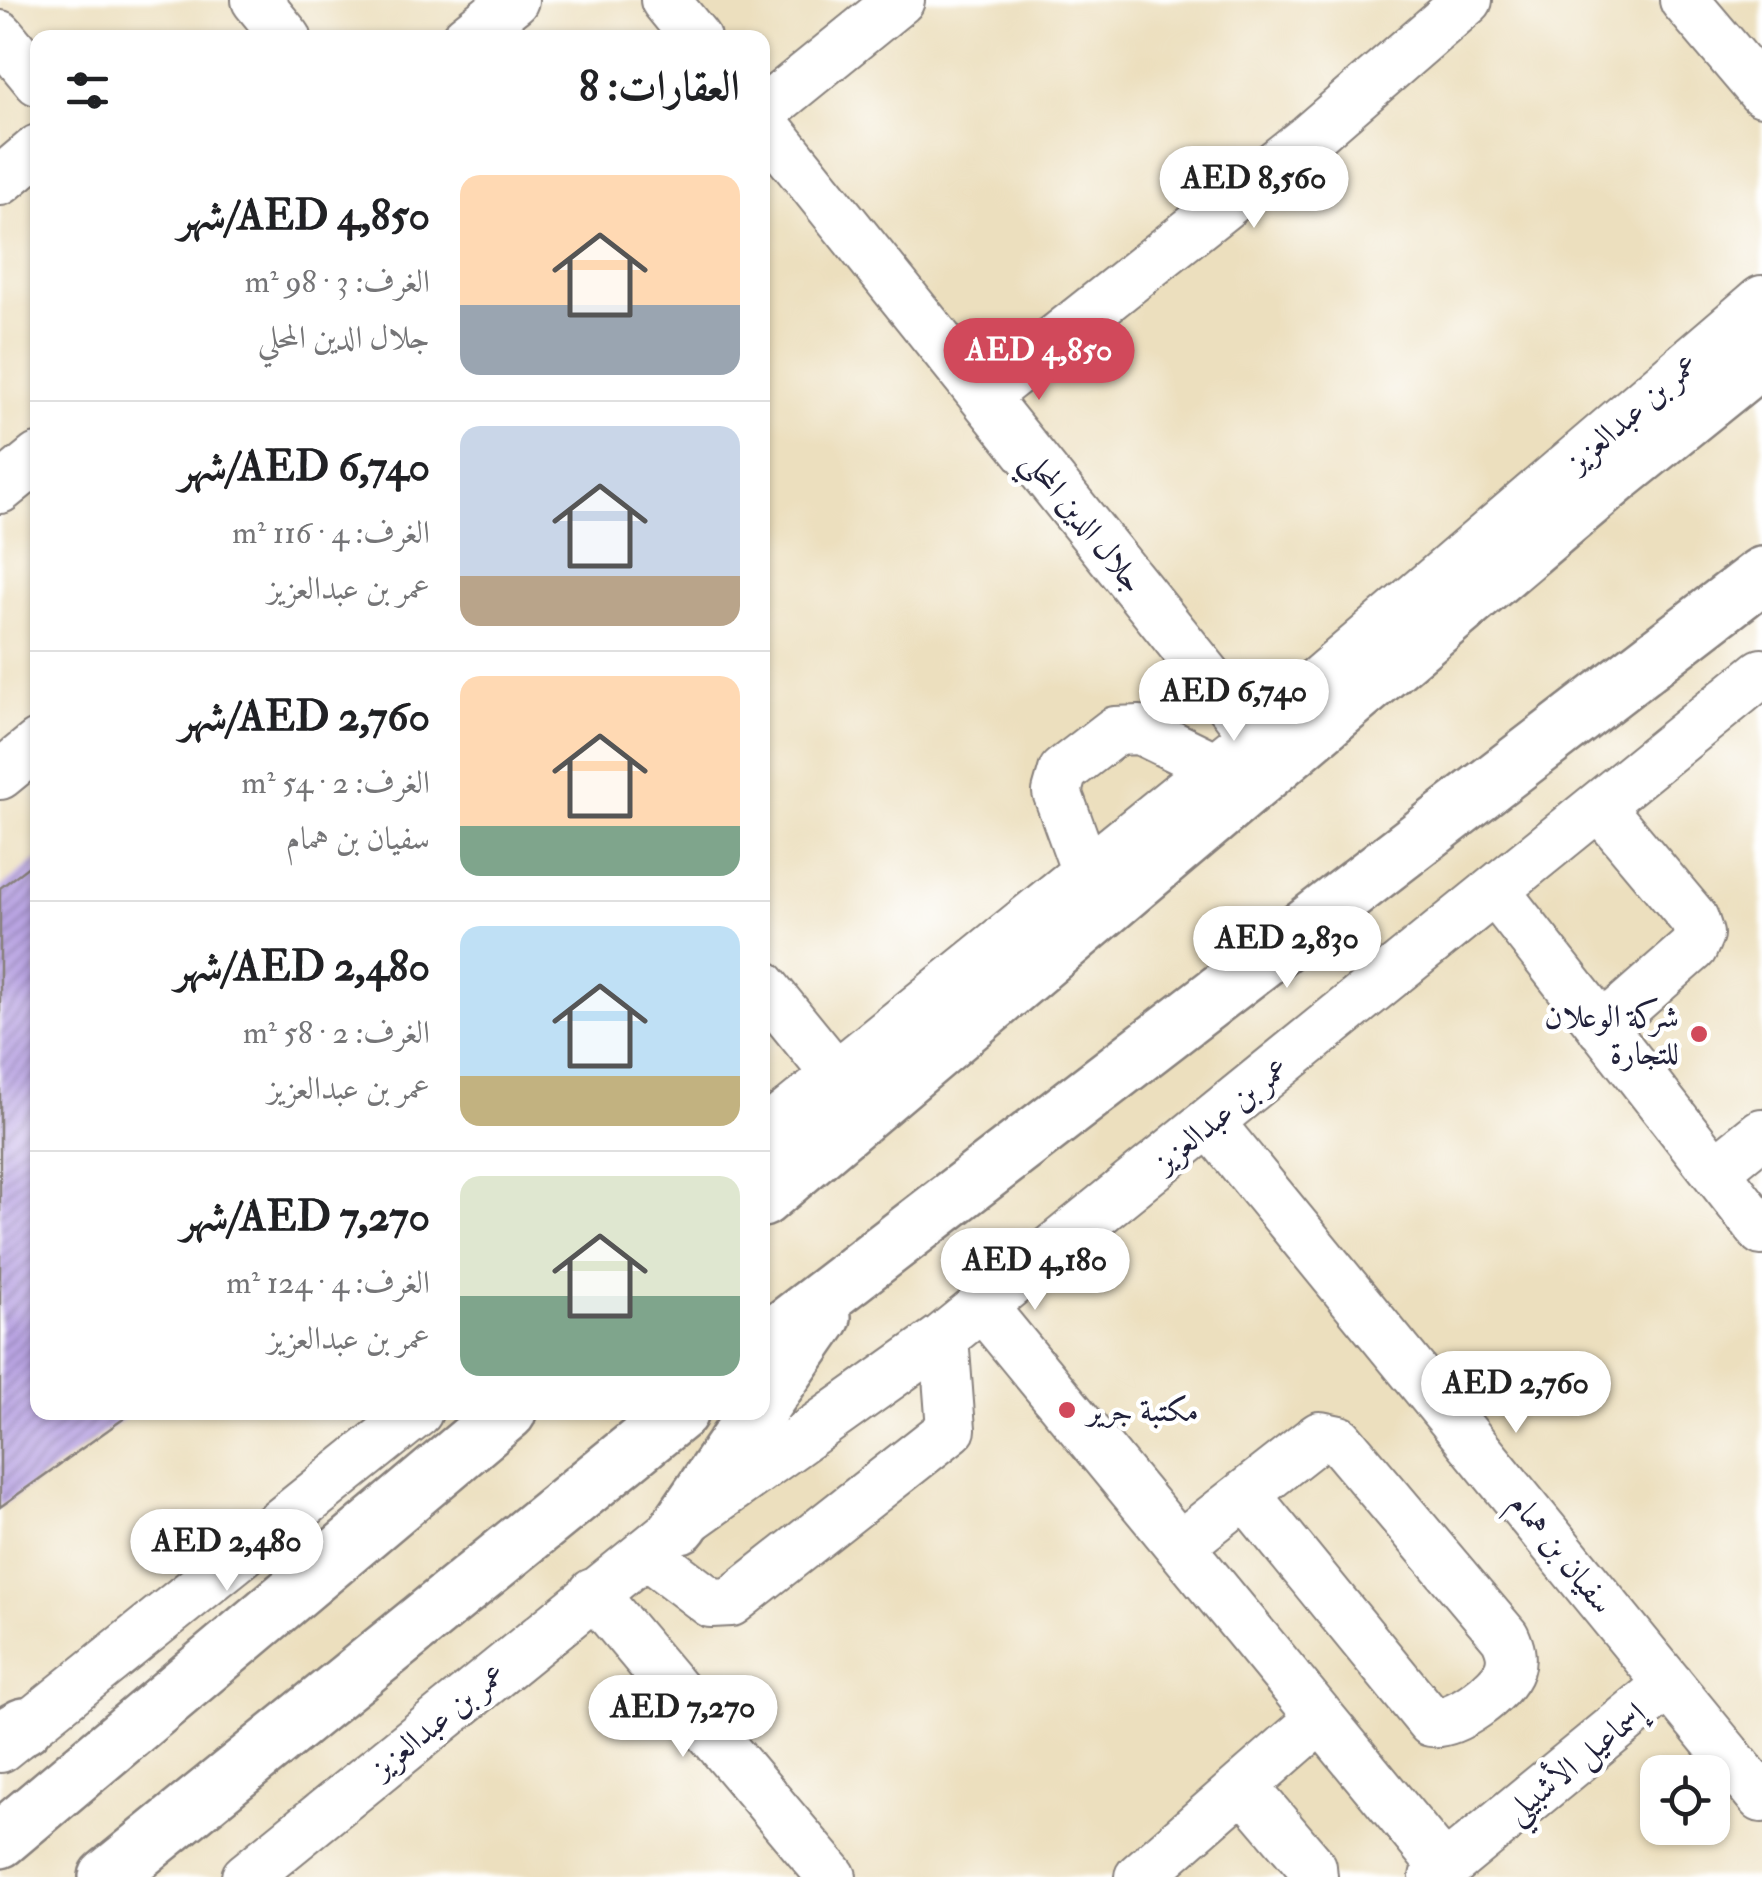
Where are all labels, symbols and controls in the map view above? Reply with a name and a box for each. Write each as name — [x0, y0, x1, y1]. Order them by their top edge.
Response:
text: العقارات: 8 — [579, 61, 740, 113]
icon: filters — [60, 63, 115, 118]
pin: AED 8,560 — [1140, 146, 1368, 231]
text: AED 8,560 — [1182, 158, 1326, 198]
text: AED 4,850/شهر — [178, 190, 430, 242]
icon: home — [540, 215, 660, 335]
text: الغرف: 3 · 98 m² — [245, 262, 430, 302]
text: جلال الدين المحلي — [258, 318, 430, 358]
pin: AED 4,850 — [925, 318, 1153, 403]
text: AED 4,850 — [966, 330, 1112, 370]
street label: عمر بن عبدالعزيز — [1556, 344, 1707, 483]
text: AED 6,740/شهر — [179, 441, 430, 493]
street label: جلال الدين المحلي — [1006, 442, 1153, 608]
icon: home — [540, 466, 660, 586]
text: الغرف: 4 · 116 m² — [232, 513, 430, 553]
text: عمر بن عبدالعزيز — [268, 569, 430, 609]
pin: AED 6,740 — [1120, 659, 1348, 744]
text: AED 6,740 — [1161, 671, 1307, 711]
text: AED 2,760/شهر — [179, 691, 430, 743]
icon: home — [540, 716, 660, 836]
text: الغرف: 2 · 54 m² — [242, 763, 430, 803]
text: سفيان بن همام — [286, 819, 430, 859]
pin: AED 2,830 — [1173, 906, 1401, 991]
text: AED 2,830 — [1215, 918, 1359, 958]
text: AED 2,480/شهر — [175, 941, 430, 993]
icon: home — [540, 966, 660, 1086]
place label: شركة الوعلان للتجارة — [1544, 997, 1679, 1074]
text: الغرف: 2 · 58 m² — [243, 1013, 430, 1053]
marker: شركة الوعلان للتجارة — [1688, 1023, 1710, 1045]
street label: عمر بن عبدالعزيز — [1144, 1048, 1297, 1183]
text: عمر بن عبدالعزيز — [268, 1069, 430, 1109]
text: AED 7,270/شهر — [181, 1191, 430, 1243]
icon: home — [540, 1216, 660, 1336]
pin: AED 4,180 — [921, 1228, 1149, 1313]
text: AED 4,180 — [963, 1240, 1107, 1280]
text: الغرف: 4 · 124 m² — [226, 1263, 430, 1303]
text: عمر بن عبدالعزيز — [268, 1319, 430, 1359]
pin: AED 2,760 — [1402, 1351, 1630, 1436]
text: AED 2,760 — [1443, 1363, 1589, 1403]
place label: مكتبة جرير — [1084, 1391, 1199, 1431]
marker: مكتبة جرير — [1056, 1399, 1078, 1421]
street label: سفيان بن همام — [1495, 1485, 1622, 1627]
pin: AED 2,480 — [113, 1509, 341, 1594]
text: AED 2,480 — [152, 1521, 302, 1561]
street label: عمر بن عبدالعزيز — [361, 1654, 514, 1789]
pin: AED 7,270 — [569, 1675, 797, 1760]
text: AED 7,270 — [611, 1687, 755, 1727]
street label: إسماعيل الأشبيلي — [1495, 1690, 1662, 1839]
map controls — [1640, 1755, 1730, 1845]
button: locate — [1640, 1755, 1730, 1845]

